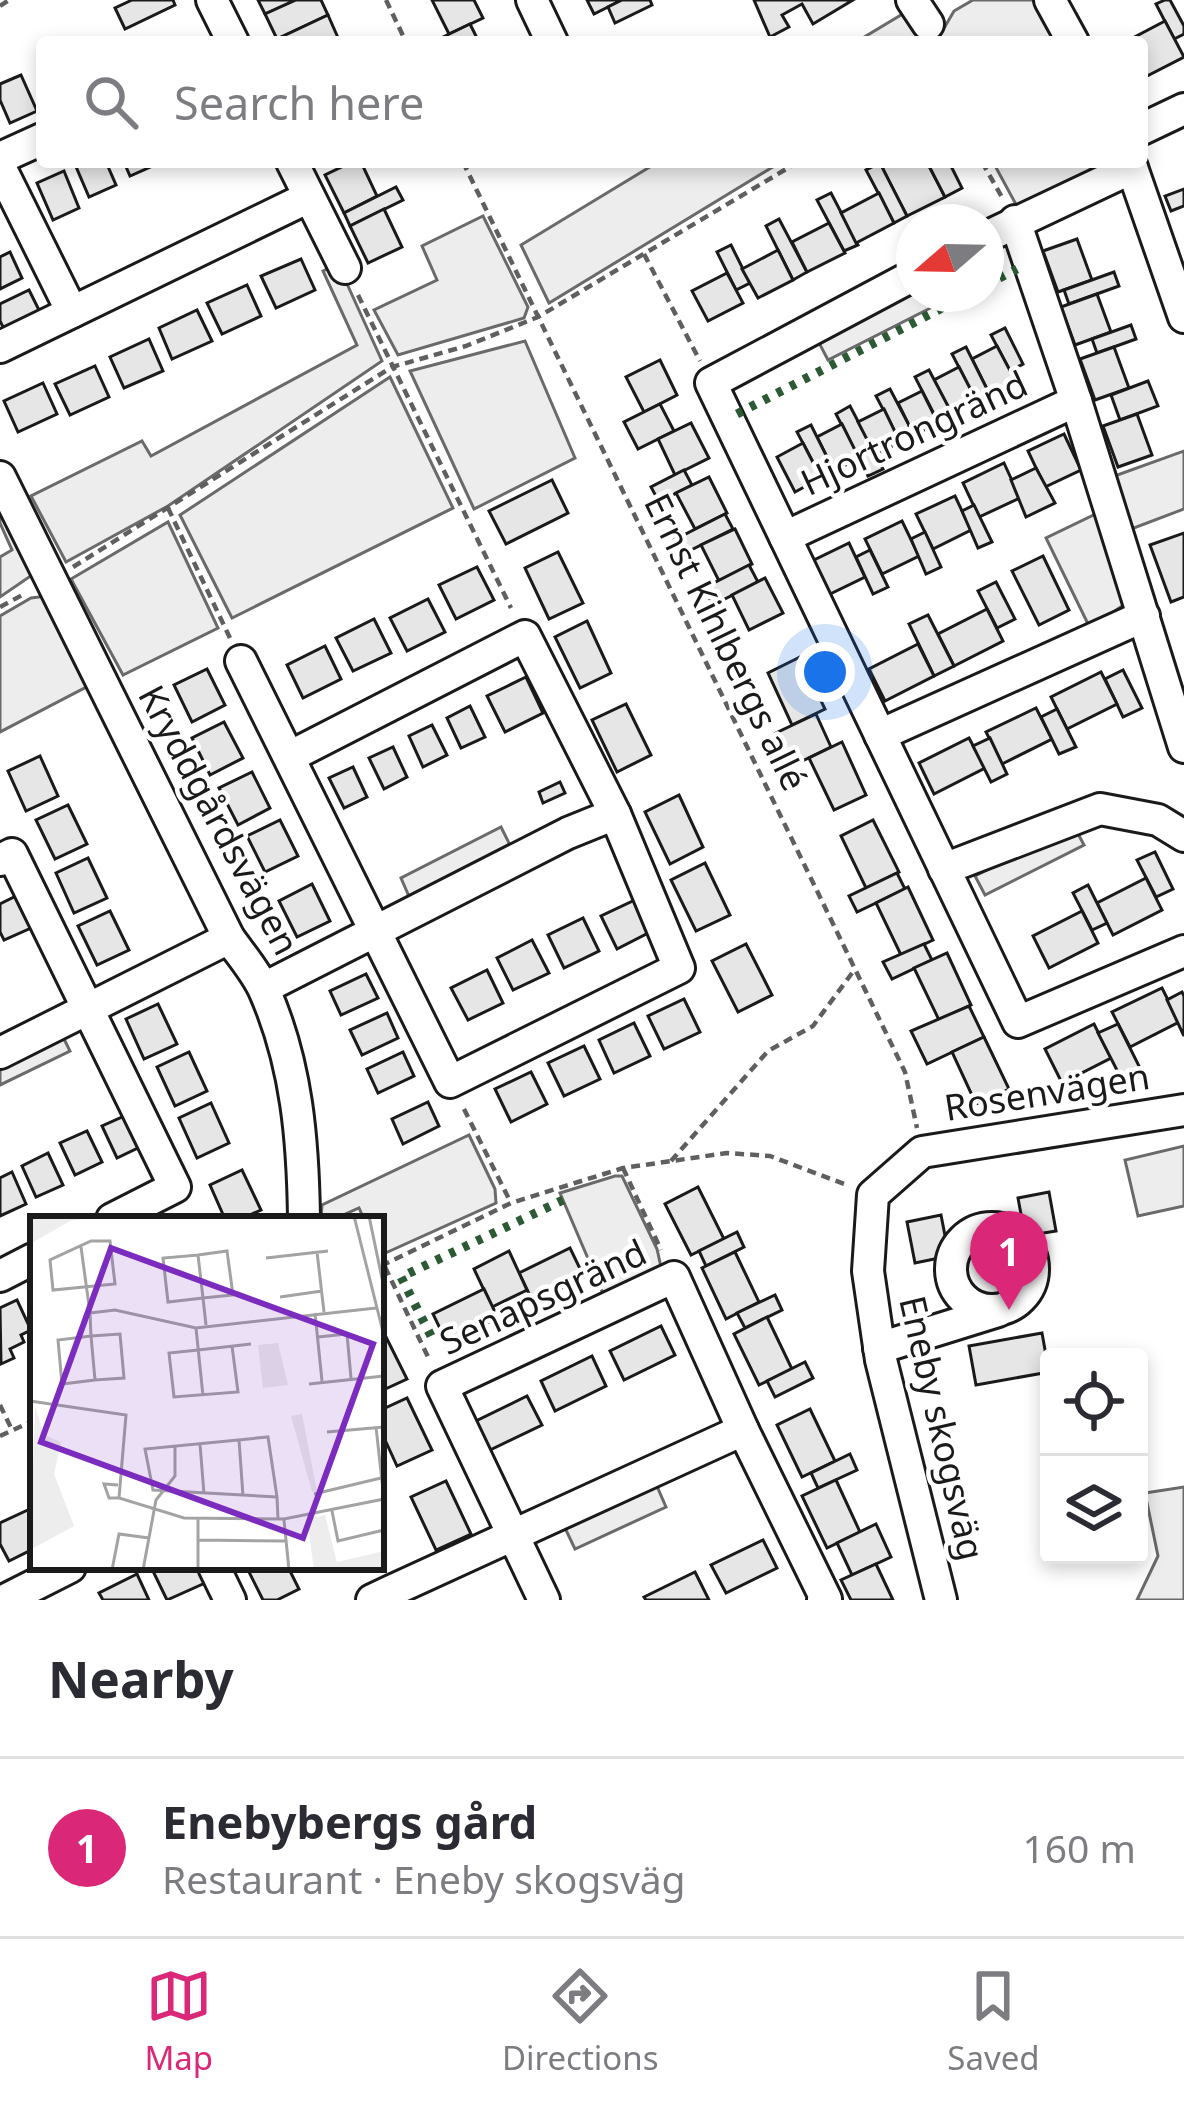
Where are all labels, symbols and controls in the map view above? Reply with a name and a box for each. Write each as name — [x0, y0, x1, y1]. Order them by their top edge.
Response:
search box — [36, 36, 1148, 168]
icon: search — [78, 69, 144, 135]
text: Search here — [174, 72, 424, 133]
north arrow — [896, 204, 1004, 312]
street label: Hjortrongränd — [793, 359, 1035, 506]
street label: Ernst Kihlbergs allé — [633, 485, 820, 798]
your location — [795, 642, 855, 702]
street label: Kryddgårdsvägen — [128, 676, 311, 963]
street label: Rosenvägen — [941, 1051, 1153, 1132]
pin: 1 — [970, 1211, 1048, 1310]
inset map — [30, 1216, 384, 1570]
street label: Senapsgränd — [431, 1227, 654, 1366]
street label: Eneby skogsväg — [888, 1291, 997, 1565]
map controls — [1040, 1348, 1148, 1564]
button: locate — [1040, 1348, 1148, 1456]
button: layers — [1040, 1456, 1148, 1564]
text: Nearby — [48, 1643, 234, 1713]
text: Enebybergs gård — [162, 1791, 537, 1852]
text: 1 — [76, 1821, 98, 1874]
text: 160 m — [1022, 1821, 1136, 1874]
text: Restaurant · Eneby skogsväg — [162, 1852, 686, 1905]
tab: Map — [144, 1963, 213, 2080]
tab: Directions — [502, 1963, 659, 2080]
tab: Saved — [947, 1963, 1040, 2080]

